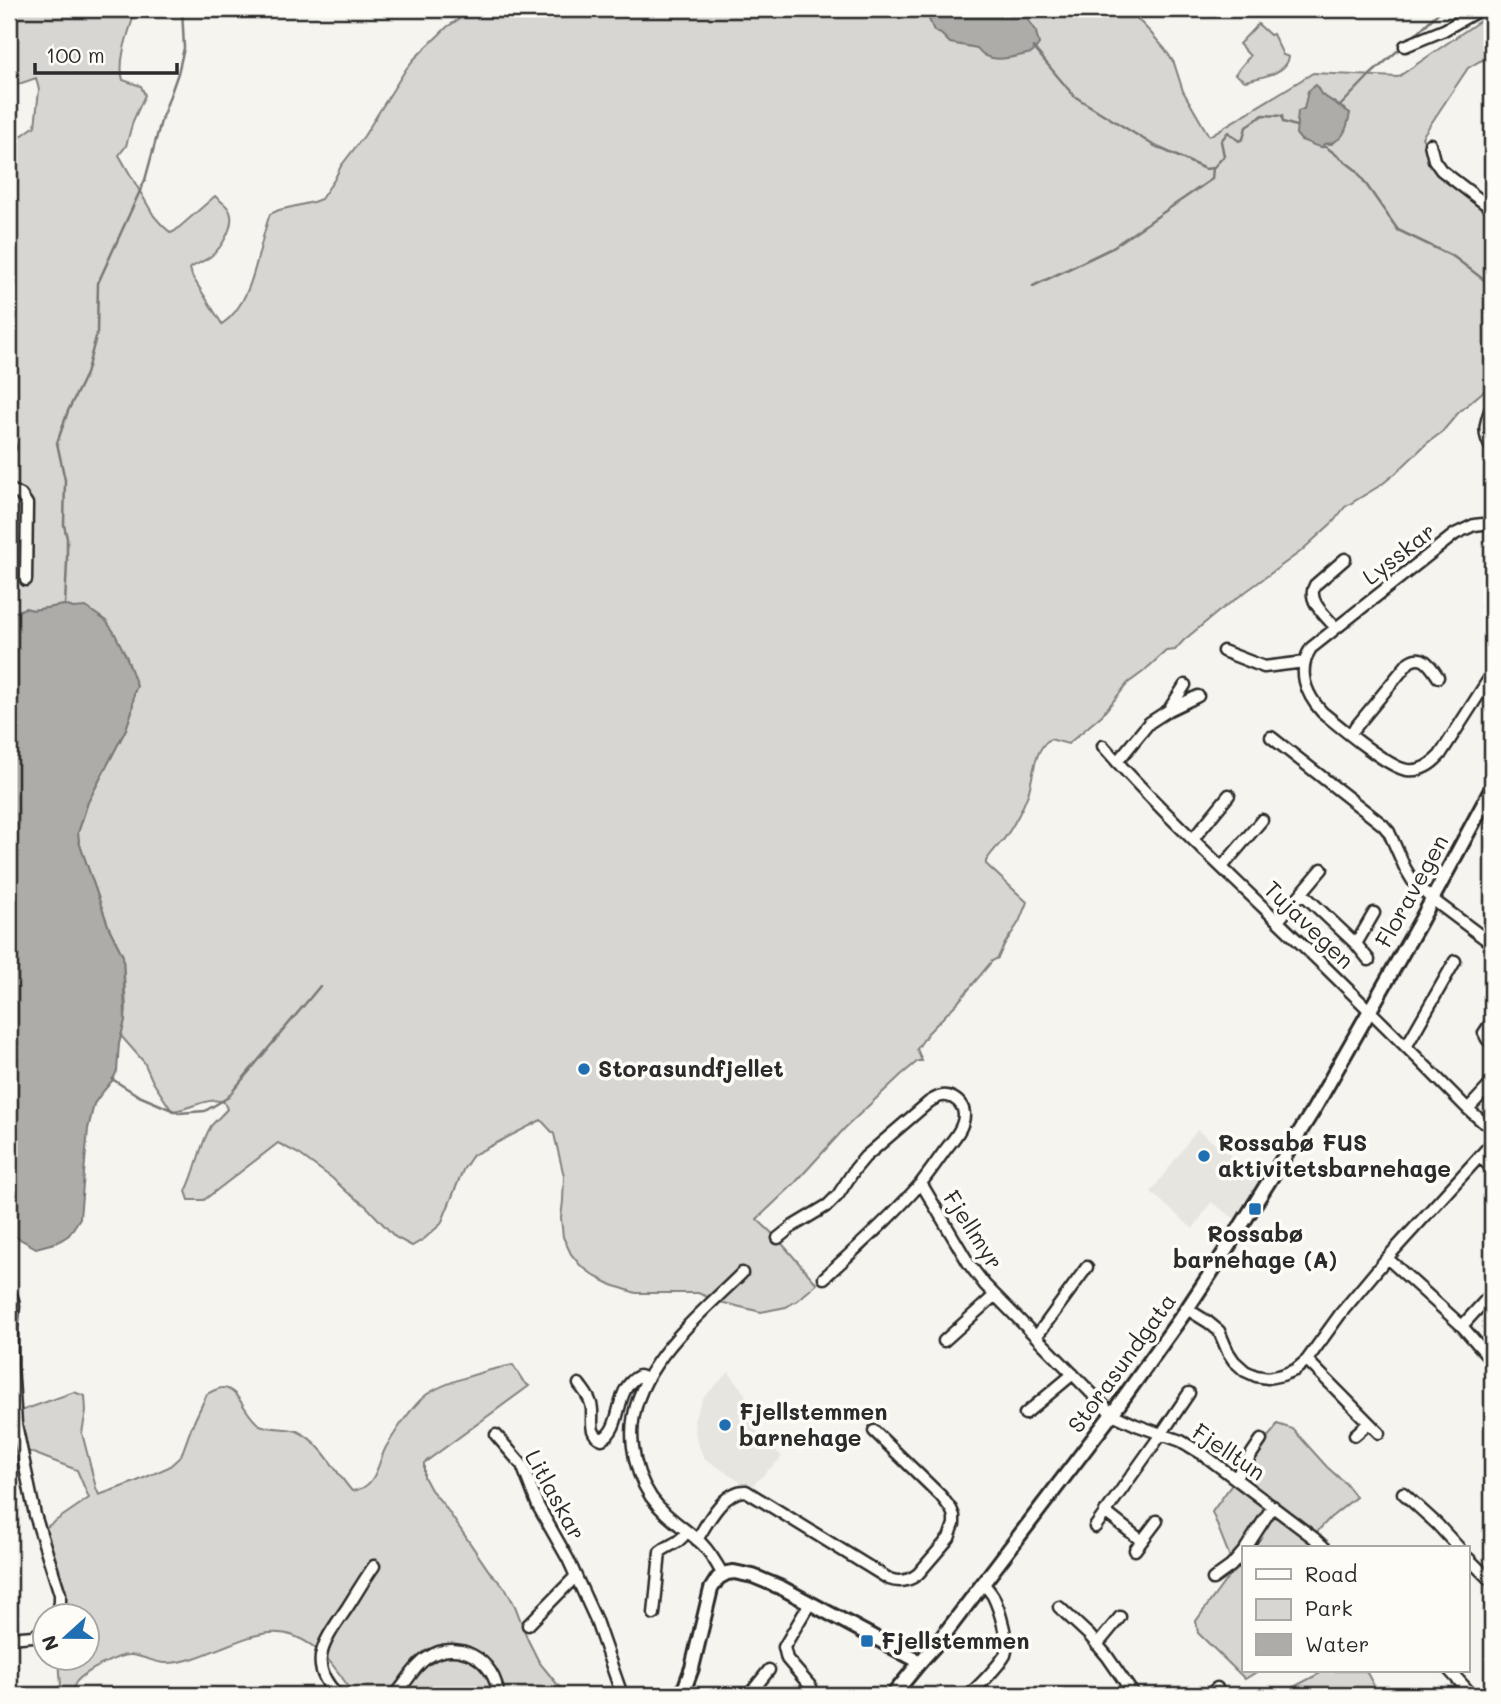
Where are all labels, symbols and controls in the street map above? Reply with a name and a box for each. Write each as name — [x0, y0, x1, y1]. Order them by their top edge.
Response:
scale bar — [35, 32, 177, 76]
text: 100 m — [46, 41, 105, 68]
street label: Lysskar — [1356, 515, 1441, 591]
street label: Floravegen — [1368, 829, 1455, 952]
street label: Tujavegen — [1258, 874, 1361, 975]
place label: Storasundfjellet — [598, 1053, 784, 1083]
marker: Storasundfjellet — [576, 1061, 592, 1077]
place label: Rossabø FUS aktivitetsbarnehage — [1218, 1127, 1451, 1183]
marker: Rossabø FUS aktivitetsbarnehage — [1196, 1148, 1212, 1164]
street label: Fjellmyr — [937, 1184, 1010, 1275]
marker: Rossabø barnehage (A) — [1247, 1201, 1263, 1217]
place label: Rossabø barnehage (A) — [1173, 1218, 1337, 1274]
street label: Storasundgata — [1060, 1287, 1182, 1438]
place label: Fjellstemmen barnehage — [739, 1396, 887, 1452]
street label: Fjelltun — [1187, 1416, 1272, 1486]
marker: Fjellstemmen barnehage — [717, 1417, 733, 1433]
street label: Litlaskar — [519, 1444, 593, 1545]
legend — [1242, 1546, 1470, 1672]
text: Road — [1305, 1560, 1357, 1587]
text: Park — [1305, 1594, 1353, 1621]
north arrow — [32, 1602, 102, 1672]
place label: Fjellstemmen — [881, 1625, 1029, 1655]
text: Water — [1305, 1630, 1369, 1657]
text: N — [35, 1632, 64, 1654]
marker: Fjellstemmen — [859, 1633, 875, 1649]

